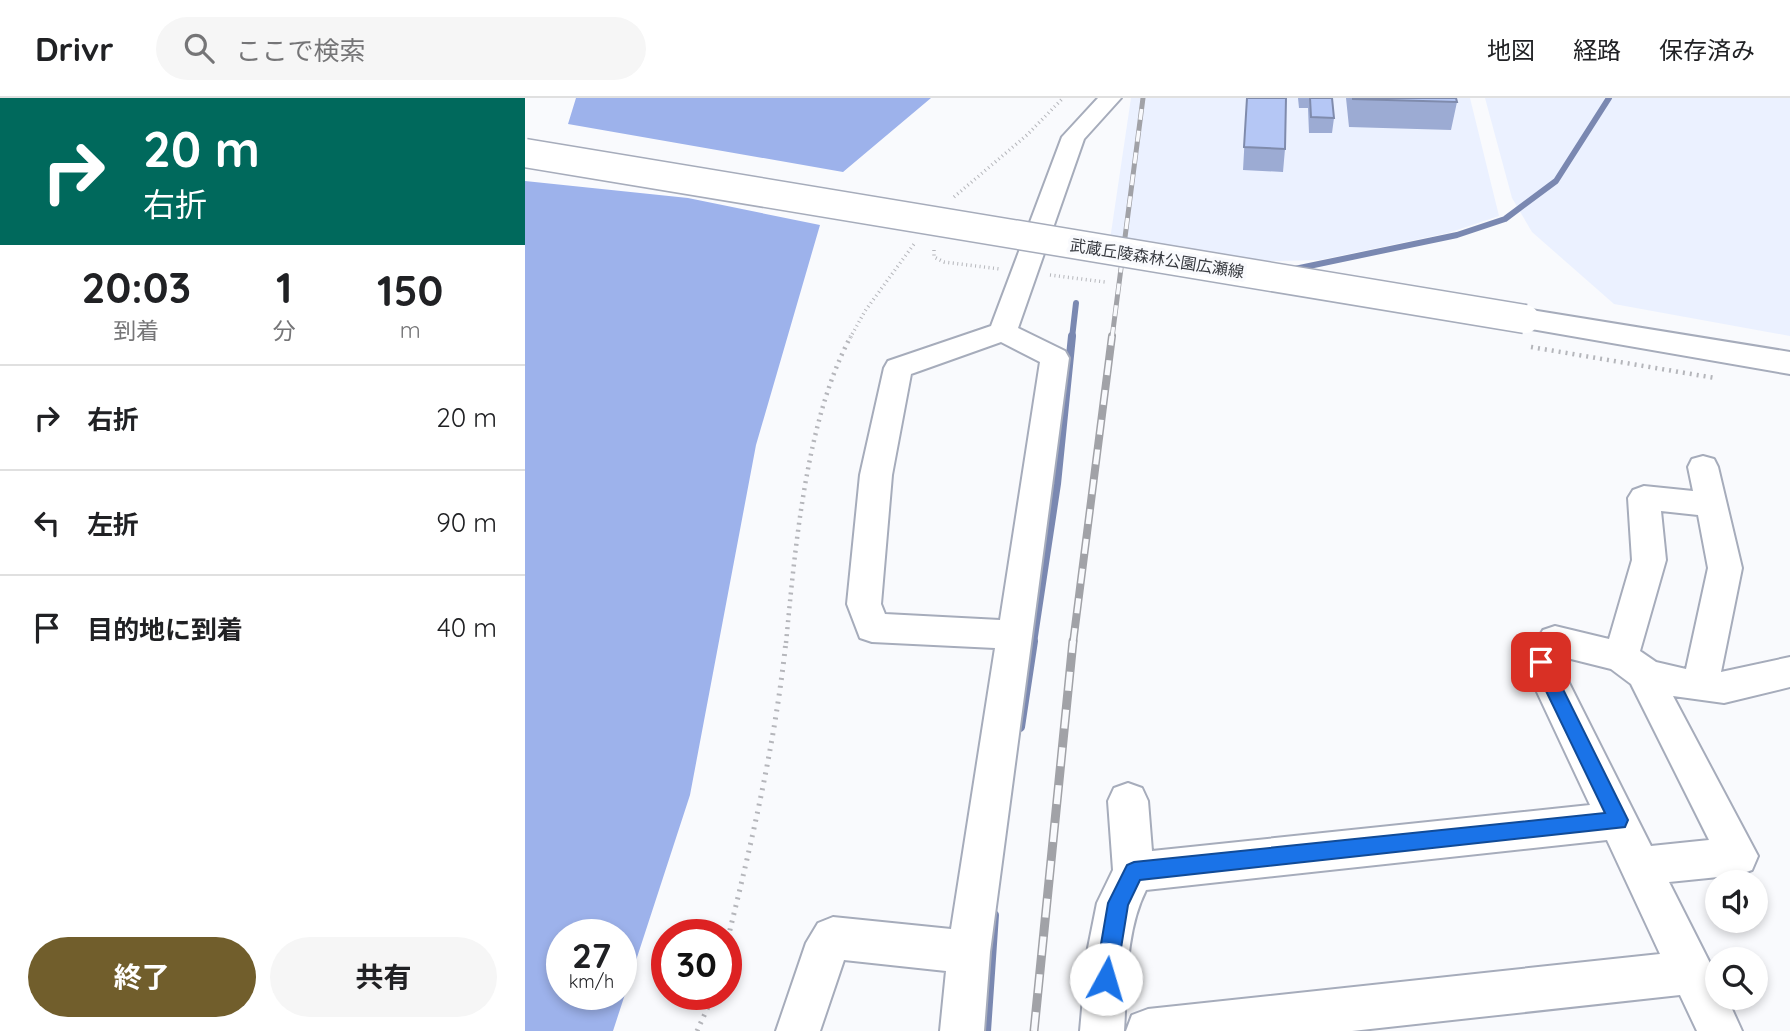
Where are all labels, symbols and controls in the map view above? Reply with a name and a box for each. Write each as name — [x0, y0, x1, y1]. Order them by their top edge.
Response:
search box — [156, 17, 646, 80]
text: Drivr — [35, 28, 114, 69]
icon: search — [180, 29, 218, 67]
text: ここで検索 — [236, 34, 366, 67]
text: 地図 — [1487, 35, 1535, 65]
text: 経路 — [1573, 35, 1621, 65]
text: 保存済み — [1659, 35, 1755, 65]
text: 20 m — [143, 118, 260, 179]
icon: right — [28, 126, 119, 217]
text: 右折 — [143, 184, 207, 224]
street label: 武蔵丘陵森林公園広瀬線 — [1069, 234, 1245, 282]
text: 20:03 — [82, 261, 191, 314]
text: 1 — [276, 261, 292, 314]
text: 150 — [377, 264, 443, 317]
text: m — [400, 315, 421, 344]
text: 到着 — [113, 316, 159, 345]
text: 分 — [273, 316, 296, 345]
icon: right — [28, 399, 66, 437]
text: 20 m — [436, 401, 497, 434]
text: 右折 — [87, 403, 139, 436]
icon: left — [28, 504, 66, 542]
text: 90 m — [436, 506, 497, 539]
text: 左折 — [87, 508, 139, 541]
icon: arrive — [28, 609, 66, 647]
text: 40 m — [437, 611, 497, 644]
text: 目的地に到着 — [87, 613, 243, 646]
pin — [1511, 632, 1571, 692]
icon: arrive — [1522, 643, 1560, 681]
map controls — [1705, 870, 1768, 1010]
button: sound — [1705, 870, 1768, 933]
speed limit sign: 30 — [651, 919, 742, 1010]
text: 27 — [572, 933, 611, 977]
button: 終了 — [28, 937, 256, 1017]
button: 共有 — [270, 937, 497, 1017]
position arrow — [1069, 942, 1143, 1016]
button: search — [1705, 947, 1768, 1010]
text: km/h — [569, 970, 614, 993]

